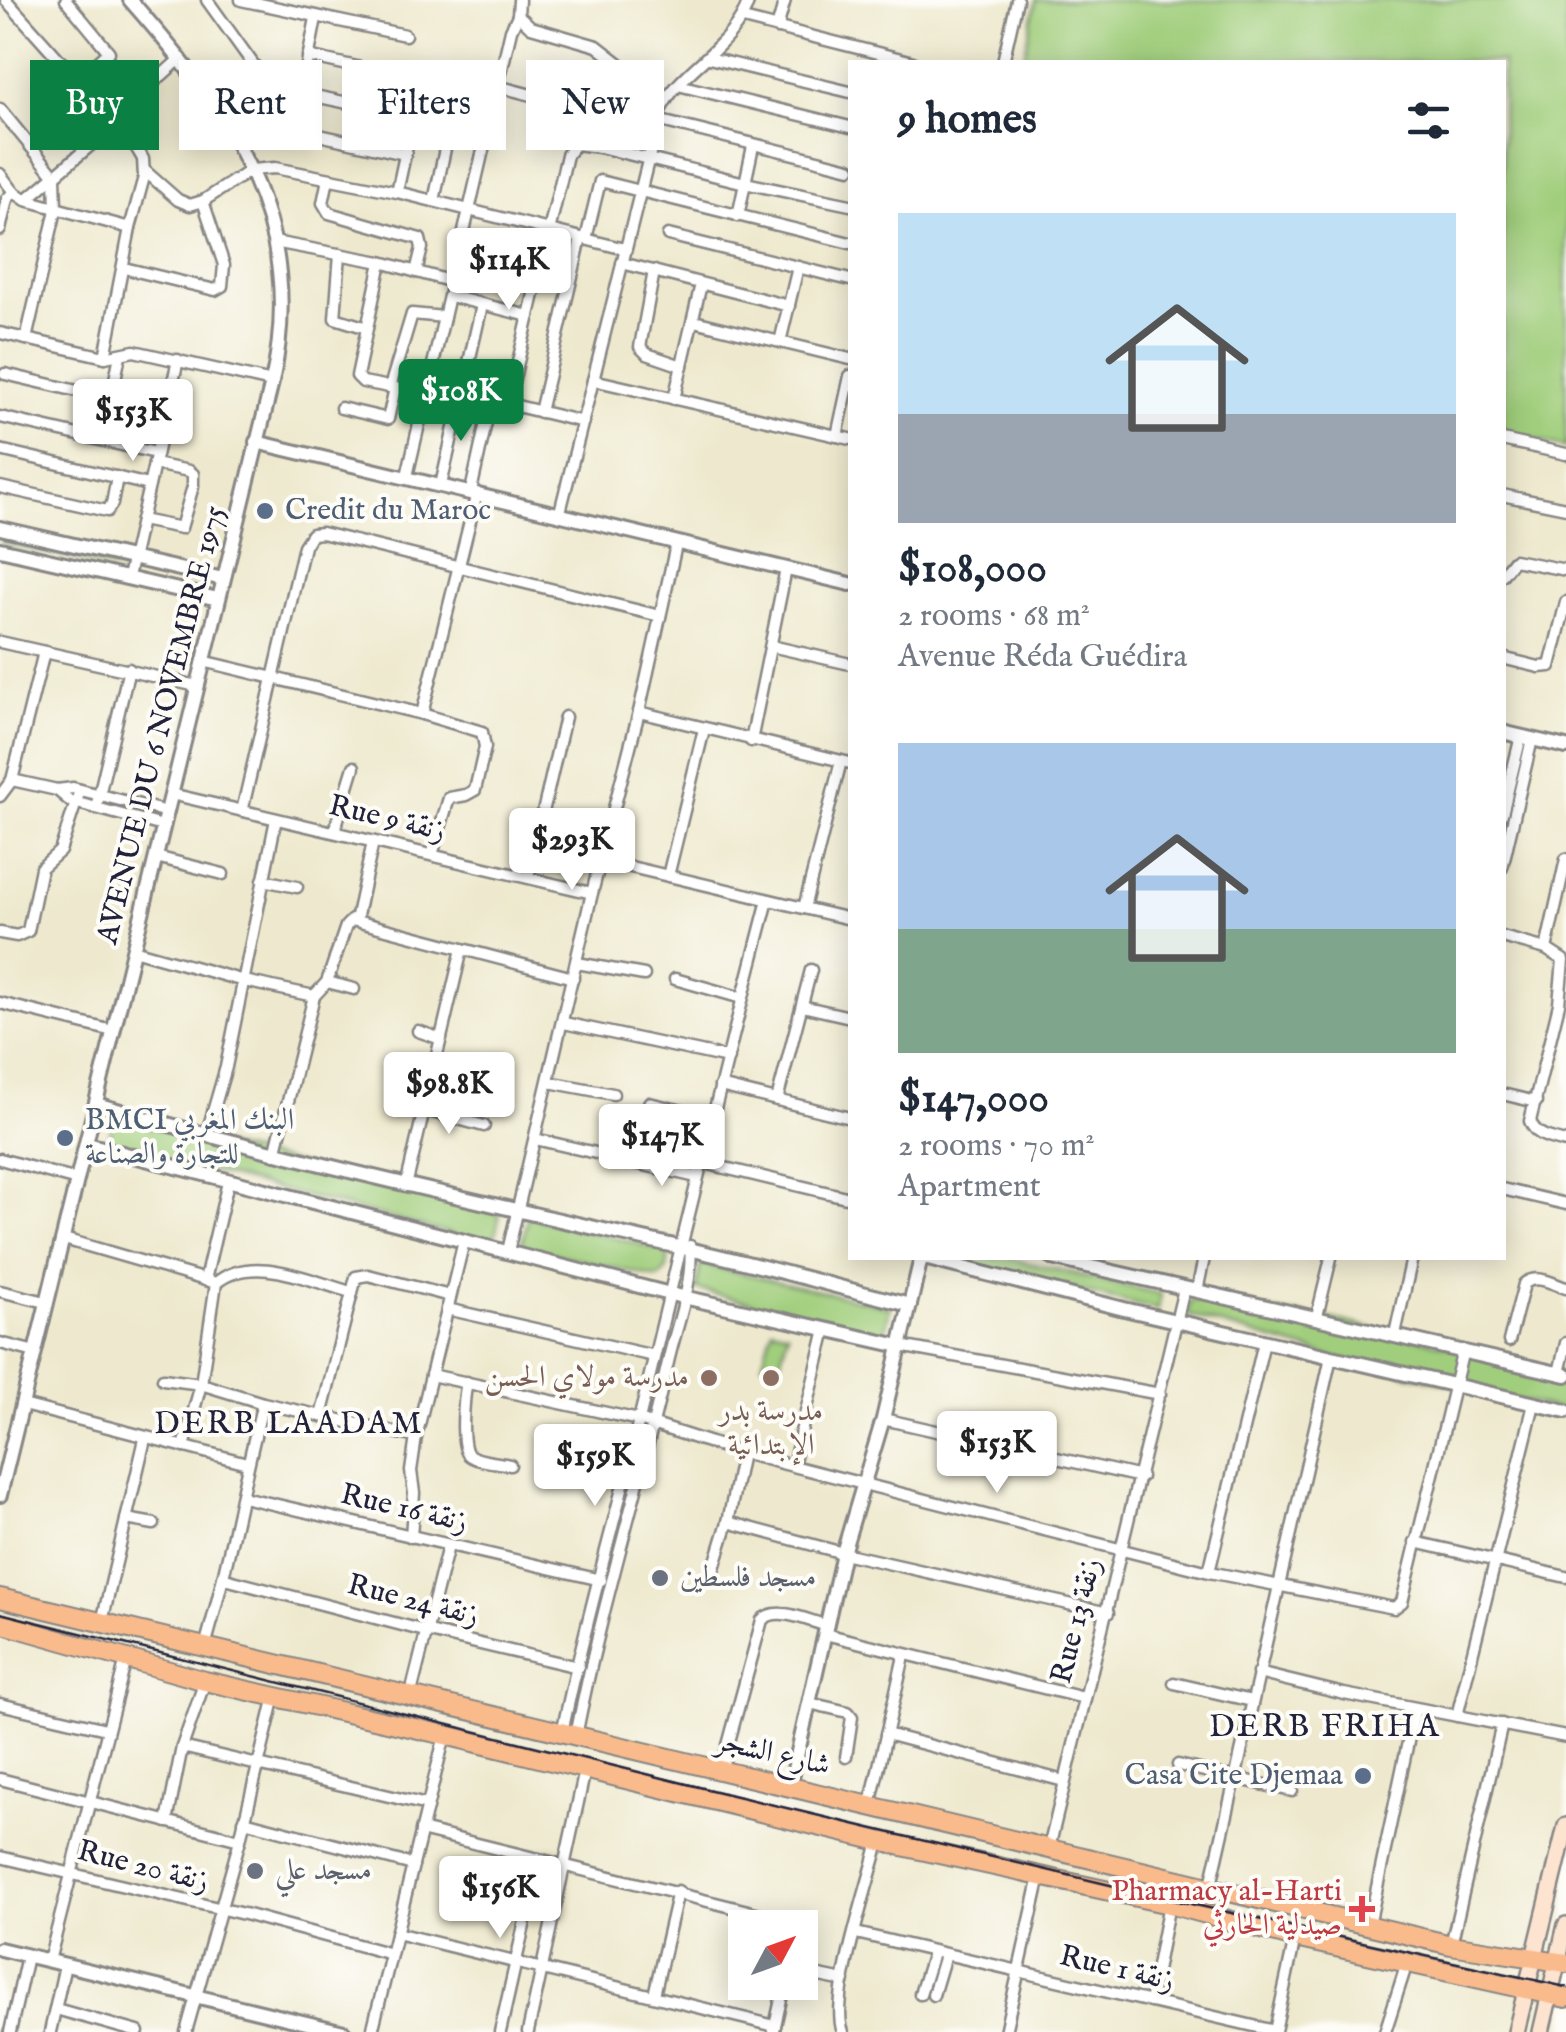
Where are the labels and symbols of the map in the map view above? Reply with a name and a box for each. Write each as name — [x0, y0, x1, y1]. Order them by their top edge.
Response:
pin: $114K — [439, 228, 579, 313]
pin: $108K — [391, 359, 531, 444]
pin: $153K — [63, 379, 203, 464]
place label: Credit du Maroc — [285, 492, 491, 530]
marker: Credit du Maroc — [254, 500, 276, 522]
street label: AVENUE DU 6 NOVEMBRE 1975 — [89, 502, 235, 949]
street label: Rue 9 زنقة — [325, 787, 449, 851]
pin: $293K — [502, 808, 642, 893]
pin: $98.8K — [368, 1052, 530, 1137]
place label: BMCI البنك المغربي للتجارة والصناعة — [85, 1102, 294, 1174]
pin: $147K — [592, 1104, 732, 1189]
marker: BMCI البنك المغربي للتجارة والصناعة — [54, 1127, 76, 1149]
place label: مدرسة مولاي الحسن — [485, 1359, 689, 1400]
marker: مدرسة مولاي الحسن — [698, 1367, 720, 1389]
marker: مدرسة بدر الإبتدائية — [760, 1367, 782, 1389]
place label: مدرسة بدر الإبتدائية — [716, 1393, 823, 1466]
district label: DERB LAADAM — [154, 1404, 424, 1445]
pin: $153K — [927, 1411, 1067, 1496]
pin: $159K — [525, 1424, 665, 1509]
street label: Rue 16 زنقة — [337, 1476, 471, 1542]
street label: Rue 13 زنقة — [1043, 1554, 1111, 1688]
place label: مسجد فلسطين — [680, 1559, 817, 1597]
street label: Rue 24 زنقة — [343, 1566, 483, 1636]
marker: مسجد فلسطين — [649, 1567, 671, 1589]
district label: DERB FRIHA — [1209, 1707, 1441, 1748]
street label: شارع الشجر — [708, 1722, 834, 1789]
place label: Casa Cite Djemaa — [1125, 1757, 1343, 1795]
marker: Casa Cite Djemaa — [1352, 1765, 1374, 1787]
street label: Rue 20 زنقة — [73, 1832, 213, 1902]
place label: مسجد علي — [275, 1852, 372, 1898]
pin: $156K — [430, 1856, 570, 1941]
marker: مسجد علي — [244, 1860, 266, 1882]
place label: Pharmacy al-Harti صيدلية الحارثي — [1111, 1873, 1342, 1948]
marker: Pharmacy al-Harti صيدلية الحارثي — [1351, 1898, 1373, 1920]
north arrow — [728, 1910, 818, 2000]
street label: Rue 1 زنقة — [1056, 1937, 1178, 2001]

